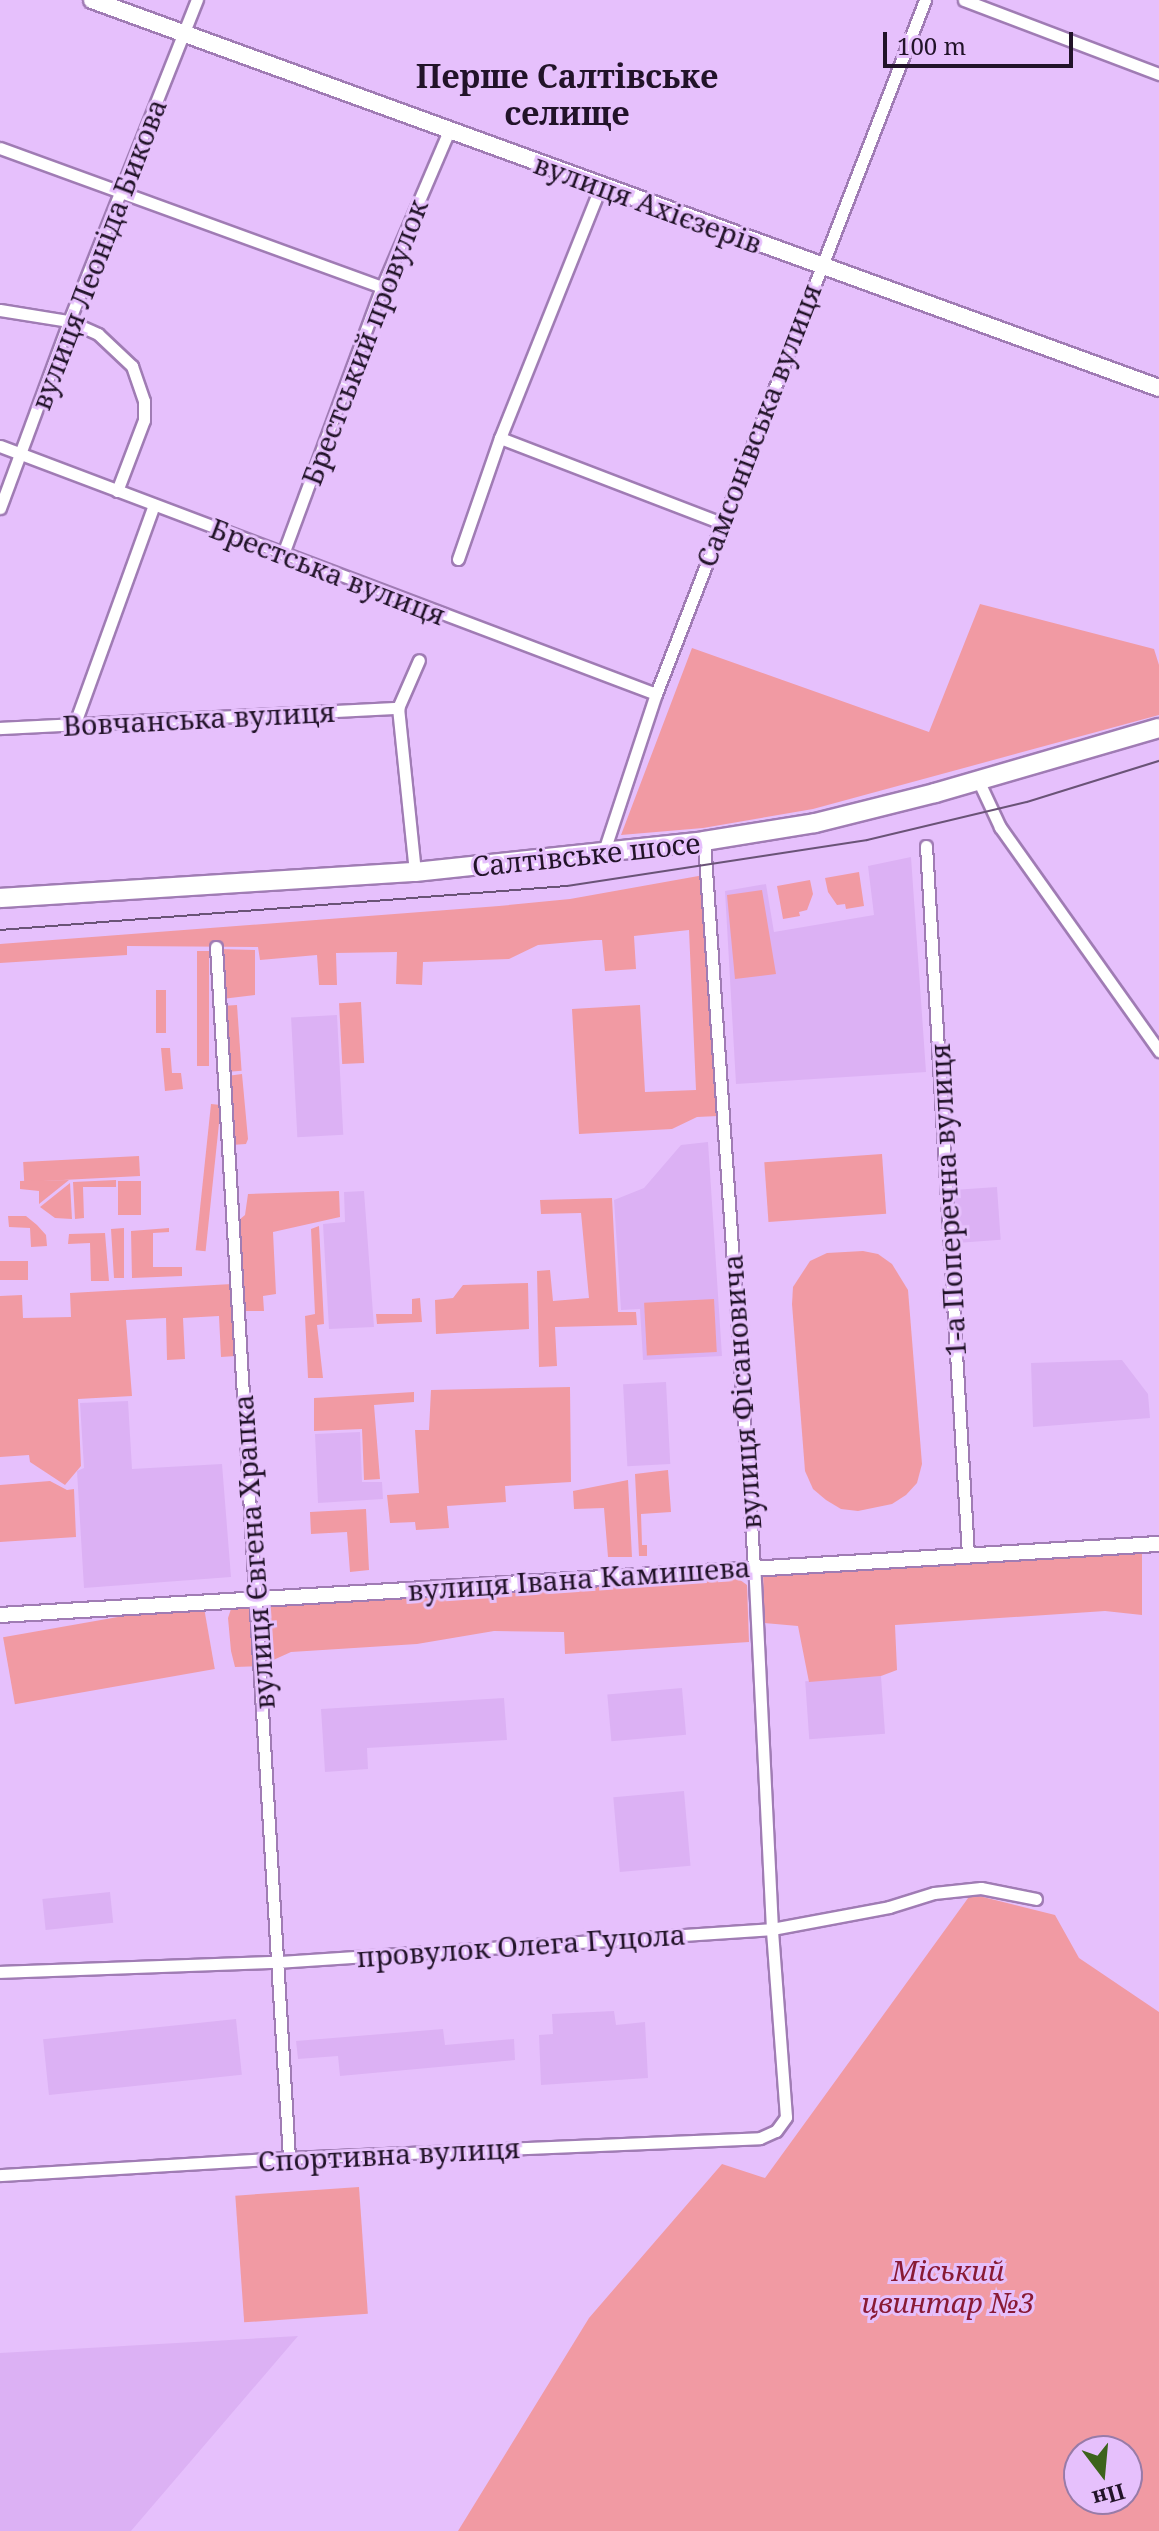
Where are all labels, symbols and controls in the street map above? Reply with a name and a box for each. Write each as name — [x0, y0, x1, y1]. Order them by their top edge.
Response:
scale bar — [887, 16, 1077, 66]
text: 100 m — [897, 29, 966, 62]
district label: Перше Салтівське селище — [416, 58, 718, 133]
street label: вулиця Леоніда Бикова — [23, 94, 173, 414]
street label: вулиця Ахієзерів — [530, 146, 766, 260]
street label: Брестський провулок — [294, 194, 434, 490]
street label: Самсонівська вулиця — [688, 279, 828, 571]
street label: Брестська вулиця — [205, 511, 451, 631]
street label: Вовчанська вулиця — [62, 694, 336, 742]
street label: Салтівське шосе — [470, 825, 702, 883]
street label: 1-а Поперечна вулиця — [922, 1042, 972, 1358]
street label: вулиця Фісановича — [715, 1253, 767, 1531]
street label: вулиця Євгена Храпка — [225, 1393, 281, 1711]
street label: вулиця Івана Камишева — [406, 1549, 752, 1607]
street label: провулок Олега Гуцола — [355, 1917, 687, 1973]
street label: Спортивна вулиця — [257, 2130, 521, 2178]
park label: Міський цвинтар №3 — [862, 2253, 1034, 2319]
north arrow — [1063, 2435, 1143, 2515]
text: Пн — [1089, 2477, 1129, 2515]

